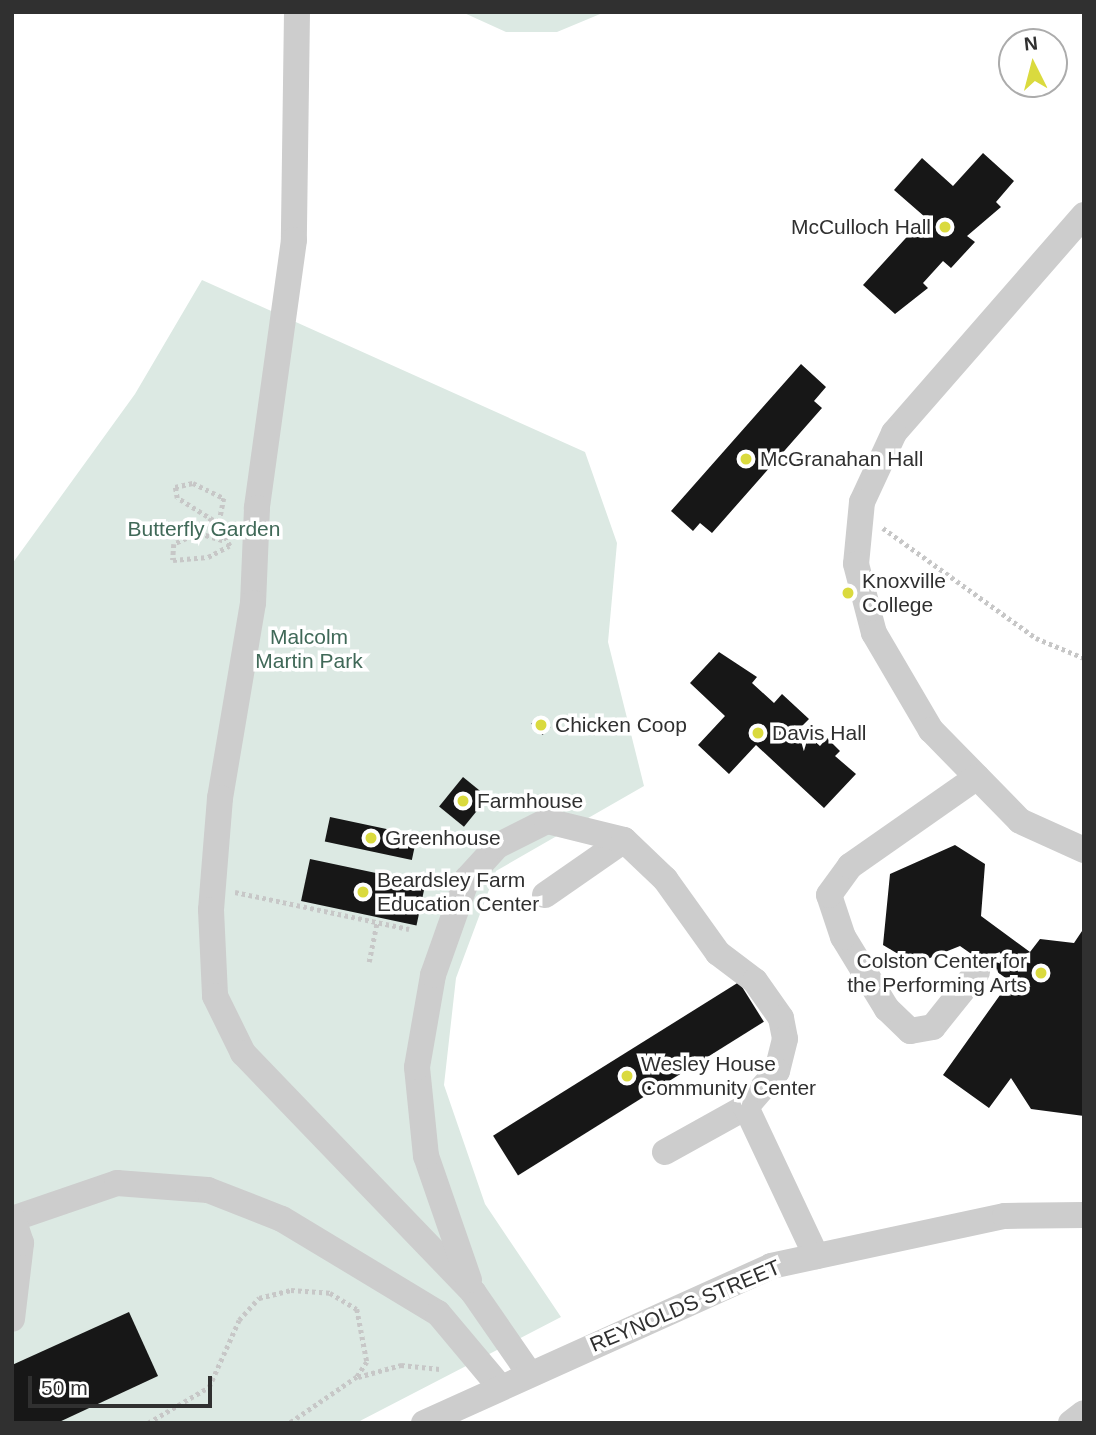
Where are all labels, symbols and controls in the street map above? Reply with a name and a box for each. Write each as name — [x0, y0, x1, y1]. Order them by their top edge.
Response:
north arrow — [998, 28, 1068, 98]
text: N — [1023, 32, 1039, 55]
place label: McCulloch Hall — [791, 214, 931, 240]
marker: McCulloch Hall — [937, 219, 953, 235]
place label: McGranahan Hall — [760, 446, 923, 472]
marker: McGranahan Hall — [738, 451, 754, 467]
park label: Butterfly Garden — [128, 516, 280, 542]
place label: Knoxville College — [862, 568, 946, 618]
marker: Knoxville College — [840, 585, 856, 601]
park label: Malcolm Martin Park — [255, 624, 363, 674]
place label: Chicken Coop — [555, 712, 687, 738]
marker: Chicken Coop — [533, 717, 549, 733]
place label: Davis Hall — [772, 720, 867, 746]
marker: Davis Hall — [750, 725, 766, 741]
place label: Farmhouse — [477, 788, 583, 814]
marker: Farmhouse — [455, 793, 471, 809]
place label: Greenhouse — [385, 825, 501, 851]
marker: Greenhouse — [363, 830, 379, 846]
place label: Beardsley Farm Education Center — [377, 867, 539, 917]
marker: Beardsley Farm Education Center — [355, 884, 371, 900]
place label: Colston Center for the Performing Arts — [846, 948, 1027, 998]
marker: Colston Center for the Performing Arts — [1033, 965, 1049, 981]
place label: Wesley House Community Center — [641, 1051, 816, 1101]
marker: Wesley House Community Center — [619, 1068, 635, 1084]
street label: REYNOLDS STREET — [586, 1255, 784, 1357]
scale bar — [32, 1362, 215, 1406]
text: 50 m — [41, 1376, 88, 1399]

